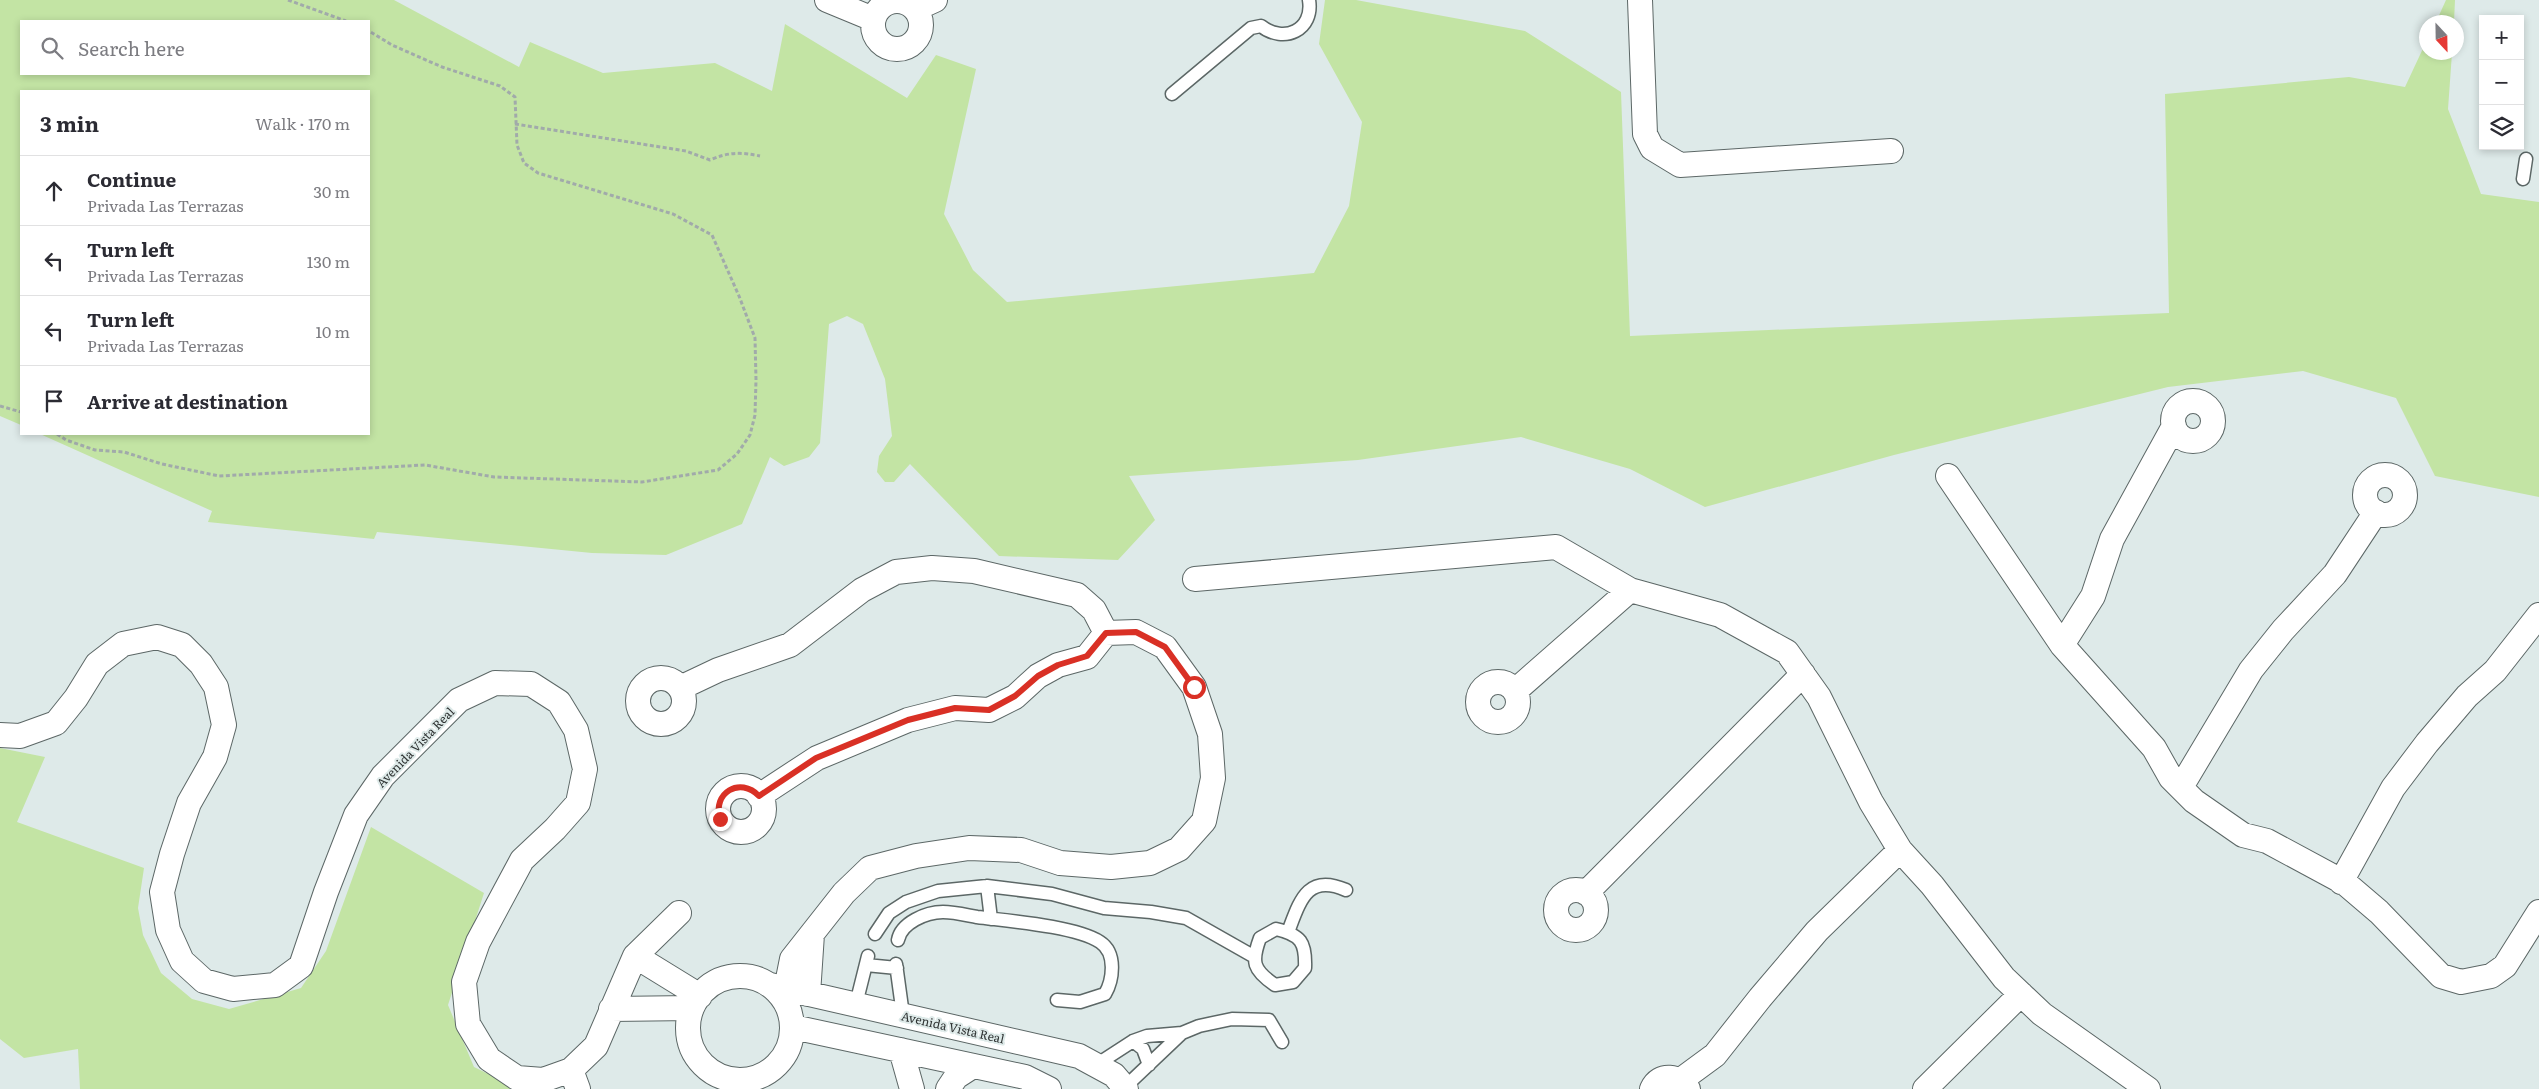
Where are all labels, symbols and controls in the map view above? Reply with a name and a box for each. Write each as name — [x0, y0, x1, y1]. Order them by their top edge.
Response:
north arrow — [2419, 15, 2464, 60]
map controls — [2479, 15, 2524, 150]
button: + — [2479, 15, 2524, 60]
search box — [20, 20, 370, 75]
icon: search — [38, 34, 66, 62]
text: Search here — [78, 34, 185, 62]
button: − — [2479, 60, 2524, 105]
button: layers — [2479, 105, 2524, 150]
text: 3 min — [40, 107, 99, 138]
text: Walk · 170 m — [255, 111, 350, 135]
text: Continue — [87, 165, 176, 193]
icon: ahead — [40, 177, 68, 205]
text: 30 m — [313, 179, 350, 203]
text: Privada Las Terrazas — [87, 193, 244, 217]
text: Turn left — [87, 235, 174, 263]
icon: left — [40, 247, 68, 275]
text: 130 m — [307, 249, 350, 273]
text: Privada Las Terrazas — [87, 263, 244, 287]
text: Turn left — [87, 305, 174, 333]
icon: left — [40, 317, 68, 345]
text: 10 m — [316, 319, 350, 343]
text: Privada Las Terrazas — [87, 333, 244, 357]
icon: arrive — [40, 387, 68, 415]
text: Arrive at destination — [87, 387, 288, 415]
route start — [1183, 676, 1206, 699]
street label: Avenida Vista Real — [372, 703, 458, 791]
route end — [709, 808, 732, 831]
street label: Avenida Vista Real — [900, 1006, 1006, 1048]

